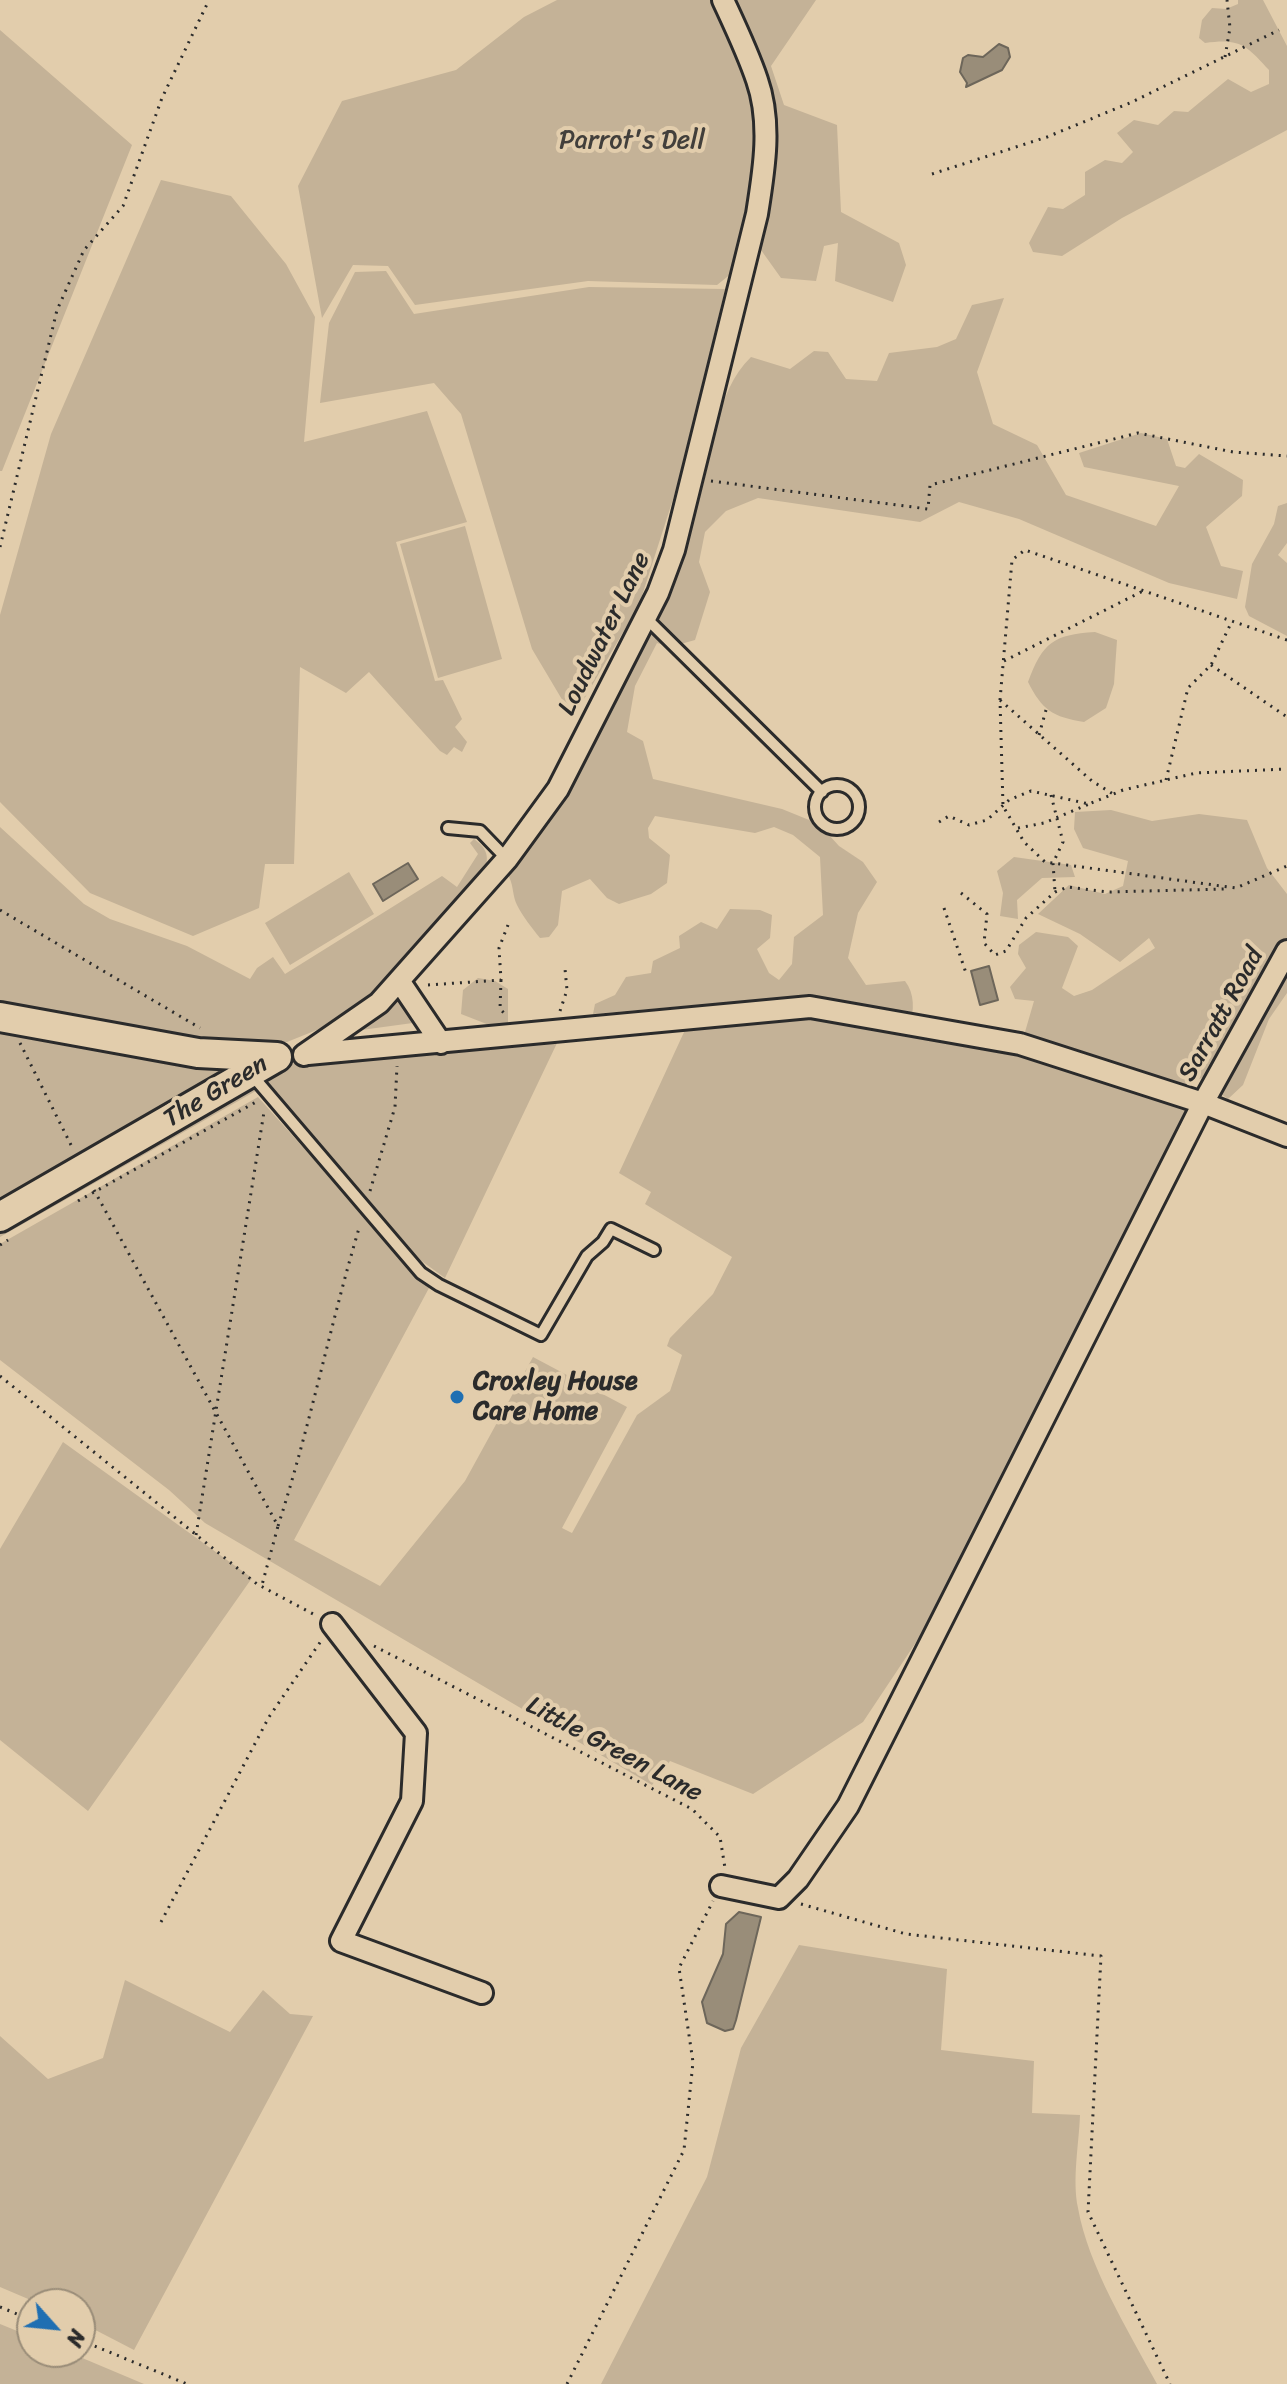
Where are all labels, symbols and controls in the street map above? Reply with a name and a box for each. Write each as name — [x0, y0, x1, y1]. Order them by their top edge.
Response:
park label: Parrot's Dell — [559, 125, 705, 157]
street label: Loudwater Lane — [552, 547, 658, 721]
street label: Sarratt Road — [1173, 943, 1271, 1087]
street label: The Green — [158, 1049, 274, 1135]
place label: Croxley House Care Home — [473, 1366, 637, 1428]
marker: Croxley House Care Home — [448, 1388, 466, 1406]
street label: Little Green Lane — [521, 1690, 707, 1810]
north arrow — [16, 2288, 96, 2368]
text: N — [55, 2323, 97, 2354]

